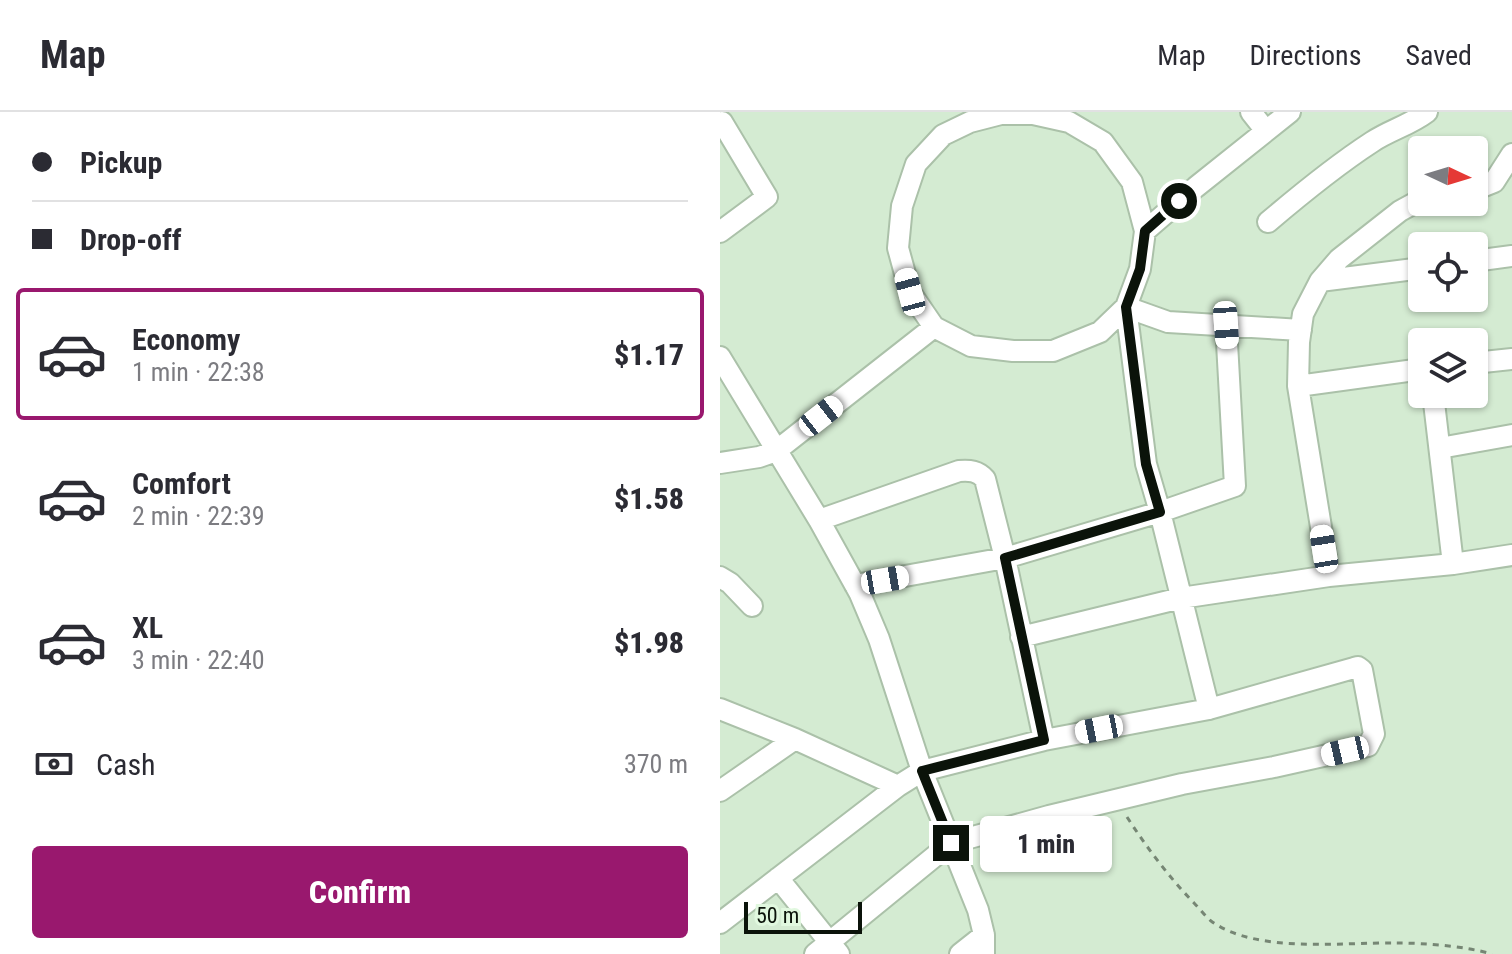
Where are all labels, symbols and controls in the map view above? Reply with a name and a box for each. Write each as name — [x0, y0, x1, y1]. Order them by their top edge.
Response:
text: Map — [40, 33, 106, 77]
text: Map — [1157, 39, 1206, 72]
text: Directions — [1250, 39, 1361, 72]
text: Saved — [1405, 39, 1472, 72]
north arrow — [1408, 136, 1488, 216]
map controls — [1408, 136, 1488, 408]
text: Pickup — [80, 145, 162, 180]
route start — [1161, 183, 1197, 219]
text: Drop-off — [80, 222, 182, 257]
button: locate — [1408, 232, 1488, 312]
car — [892, 266, 928, 318]
car — [1212, 300, 1240, 350]
icon: car — [36, 318, 108, 390]
text: Economy — [132, 322, 240, 357]
button: layers — [1408, 328, 1488, 408]
text: $1.17 — [614, 337, 684, 372]
text: 1 min · 22:38 — [132, 357, 265, 387]
car — [795, 392, 847, 440]
icon: car — [36, 462, 108, 534]
text: Comfort — [132, 466, 231, 501]
text: $1.58 — [614, 481, 684, 516]
text: 2 min · 22:39 — [132, 501, 265, 531]
car — [1308, 523, 1340, 575]
car — [859, 564, 911, 596]
icon: car — [36, 606, 108, 678]
text: XL — [132, 610, 163, 645]
text: $1.98 — [614, 625, 684, 660]
text: 3 min · 22:40 — [132, 645, 265, 675]
car — [1073, 713, 1125, 745]
car — [1319, 734, 1371, 768]
icon: cash — [32, 742, 76, 786]
text: Cash — [96, 747, 156, 782]
text: 370 m — [624, 749, 688, 779]
callout: 1 min — [979, 815, 1111, 871]
route end — [933, 825, 969, 861]
text: 1 min — [1017, 829, 1075, 859]
button: Confirm — [32, 846, 688, 938]
scale bar — [744, 898, 862, 934]
text: 50 m — [756, 903, 799, 928]

